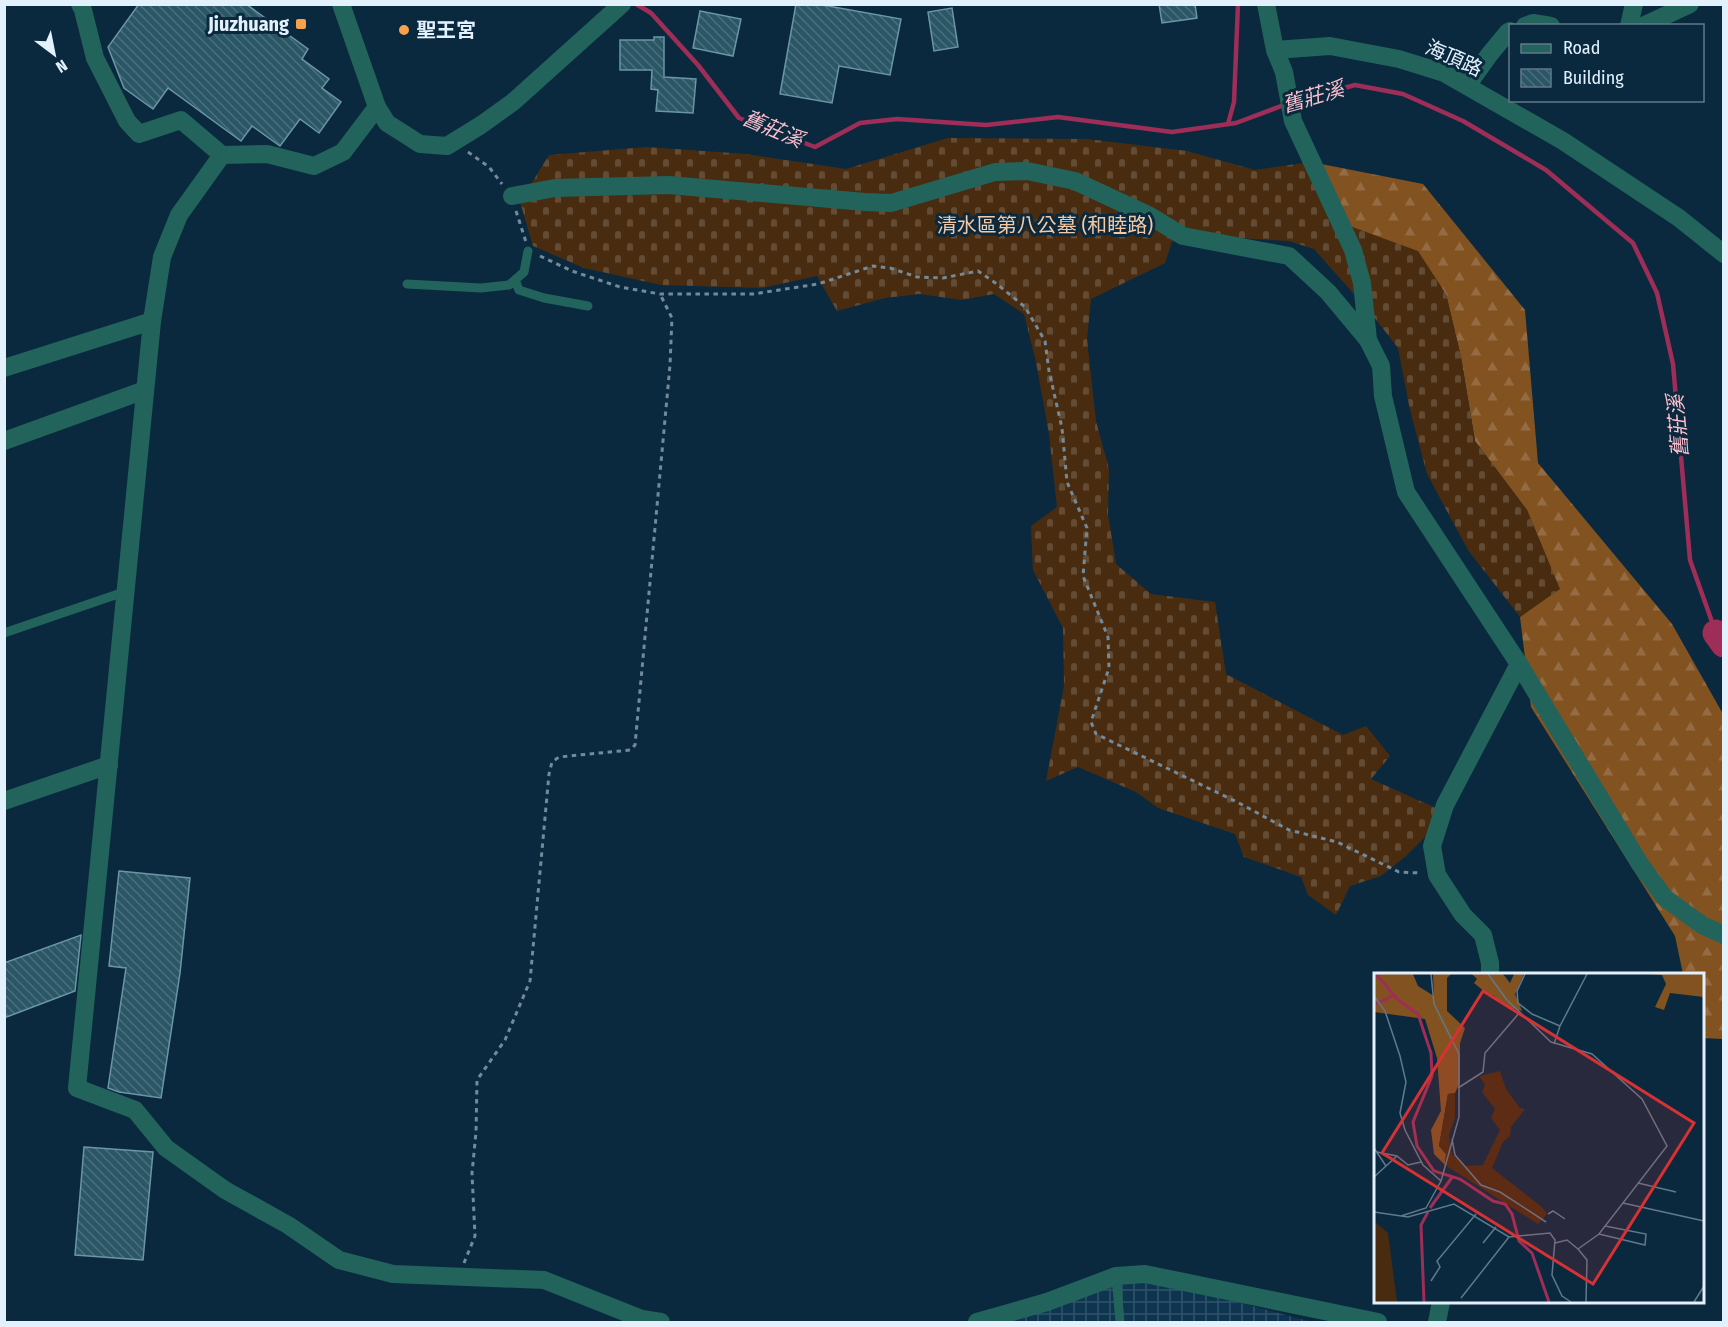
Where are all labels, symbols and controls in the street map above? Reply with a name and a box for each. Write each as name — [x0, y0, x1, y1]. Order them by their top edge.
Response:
place label: Jiuzhuang — [207, 12, 289, 36]
marker: Jiuzhuang — [294, 17, 308, 31]
place label: 聖王宮 — [416, 18, 476, 42]
marker: 聖王宮 — [397, 23, 411, 37]
north arrow — [24, 24, 84, 84]
legend — [1509, 24, 1704, 102]
street label: 海頂路 — [1422, 35, 1486, 81]
text: Road — [1563, 37, 1600, 59]
text: N — [53, 56, 71, 77]
text: Building — [1563, 67, 1624, 89]
water label: 舊莊溪 — [1279, 75, 1350, 118]
water label: 舊莊溪 — [739, 105, 810, 154]
park label: 清水區第八公墓 (和睦路) — [937, 213, 1153, 237]
water label: 舊莊溪 — [1662, 390, 1694, 459]
inset map — [1374, 973, 1704, 1303]

